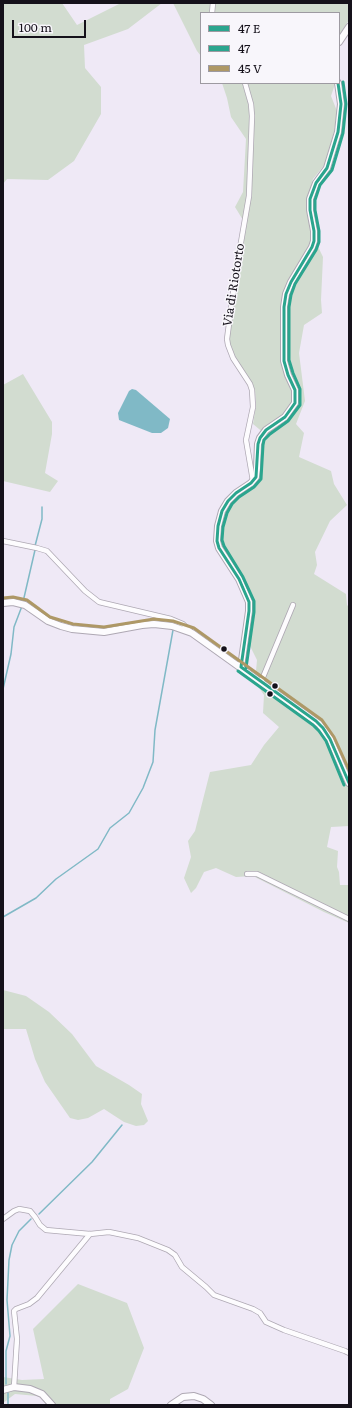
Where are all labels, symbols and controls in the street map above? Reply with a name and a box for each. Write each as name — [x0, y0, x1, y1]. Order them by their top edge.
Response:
scale bar — [14, 12, 88, 38]
legend — [200, 12, 340, 84]
text: 100 m — [19, 18, 52, 36]
text: 47 E — [238, 19, 260, 37]
text: 47 — [238, 39, 250, 57]
text: 45 V — [238, 59, 262, 77]
street label: Via di Riotorto — [220, 242, 248, 328]
unlabelled marker — [219, 644, 229, 654]
unlabelled marker — [270, 681, 280, 691]
unlabelled marker — [265, 689, 275, 699]

